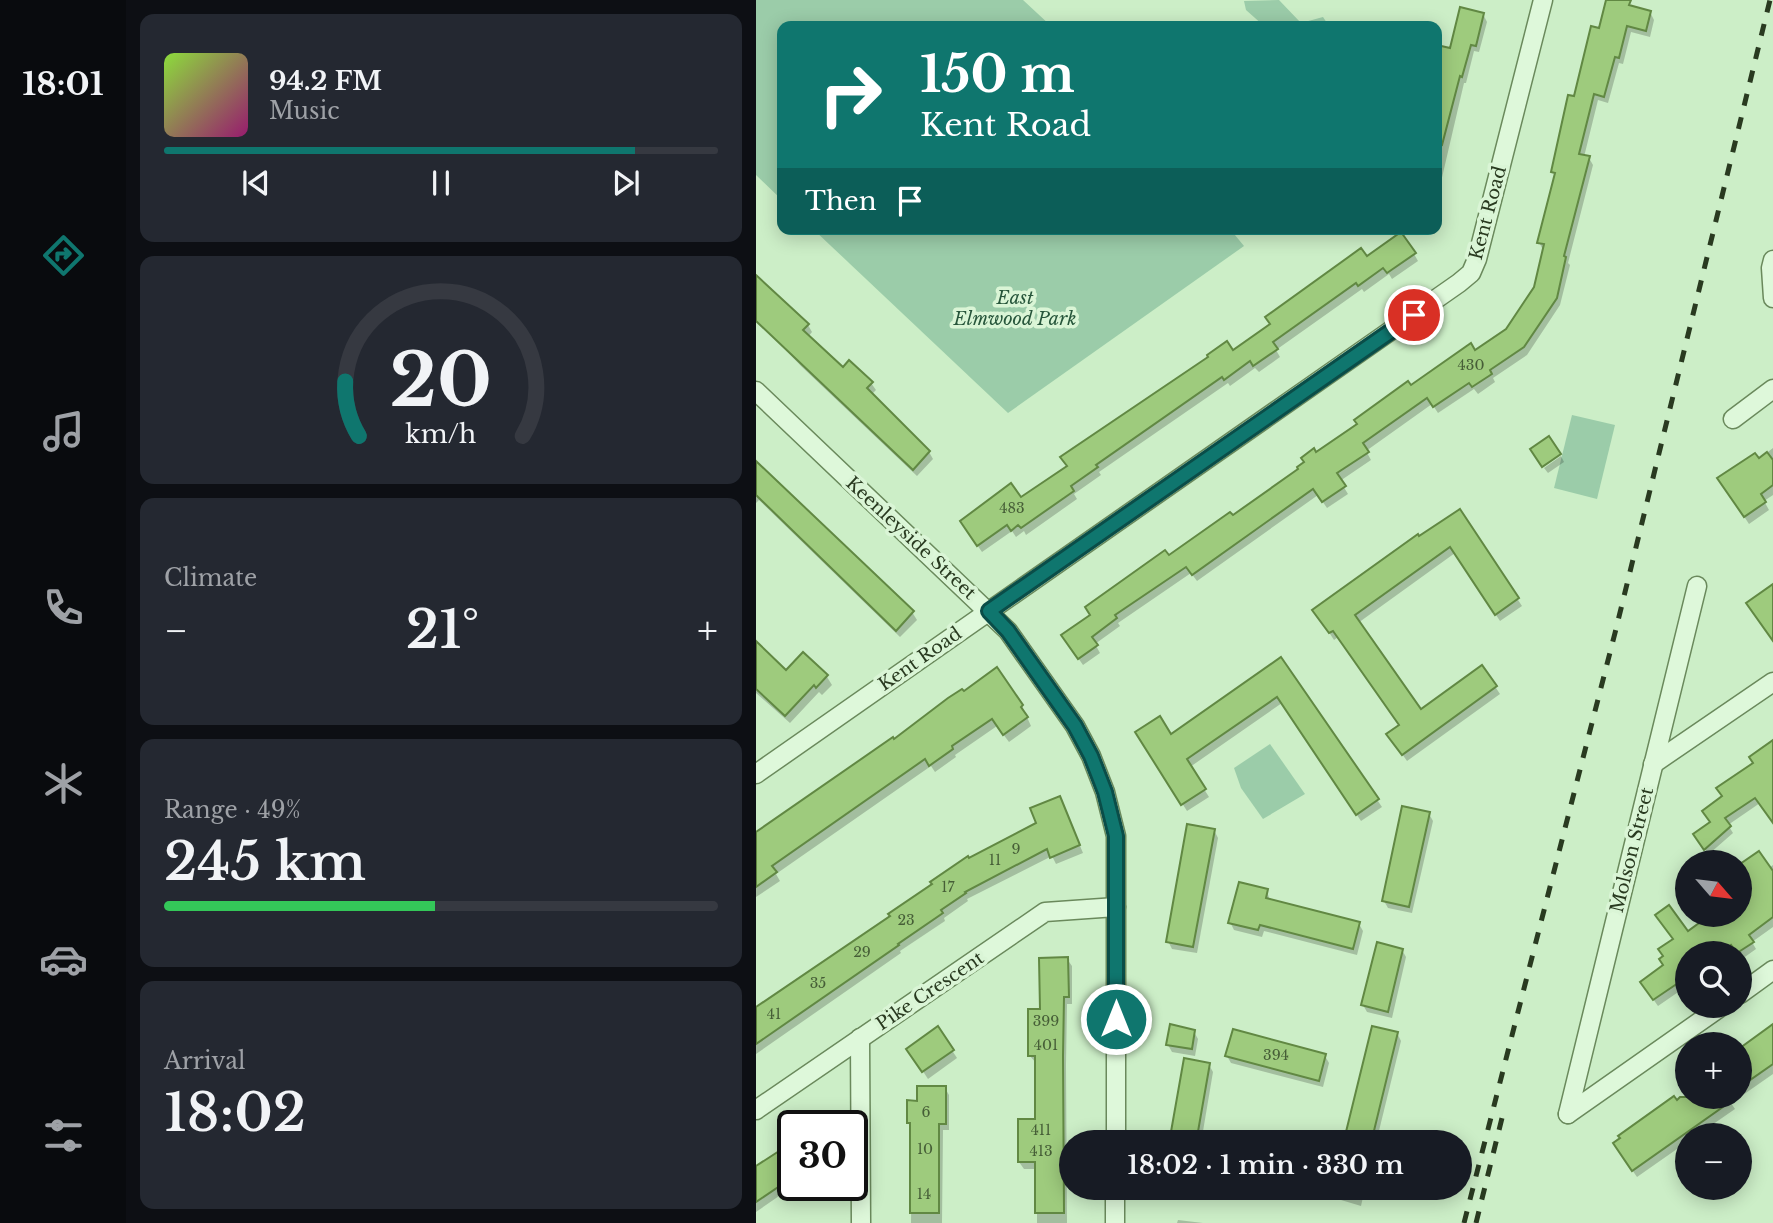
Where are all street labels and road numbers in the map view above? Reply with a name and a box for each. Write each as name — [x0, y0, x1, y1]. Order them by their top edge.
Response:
street label: Kent Road — [1465, 164, 1511, 262]
street label: Keenleyside Street — [841, 472, 981, 604]
street label: Kent Road — [874, 622, 966, 696]
street label: Molson Street — [1606, 785, 1658, 915]
street label: Pike Crescent — [872, 947, 988, 1035]

